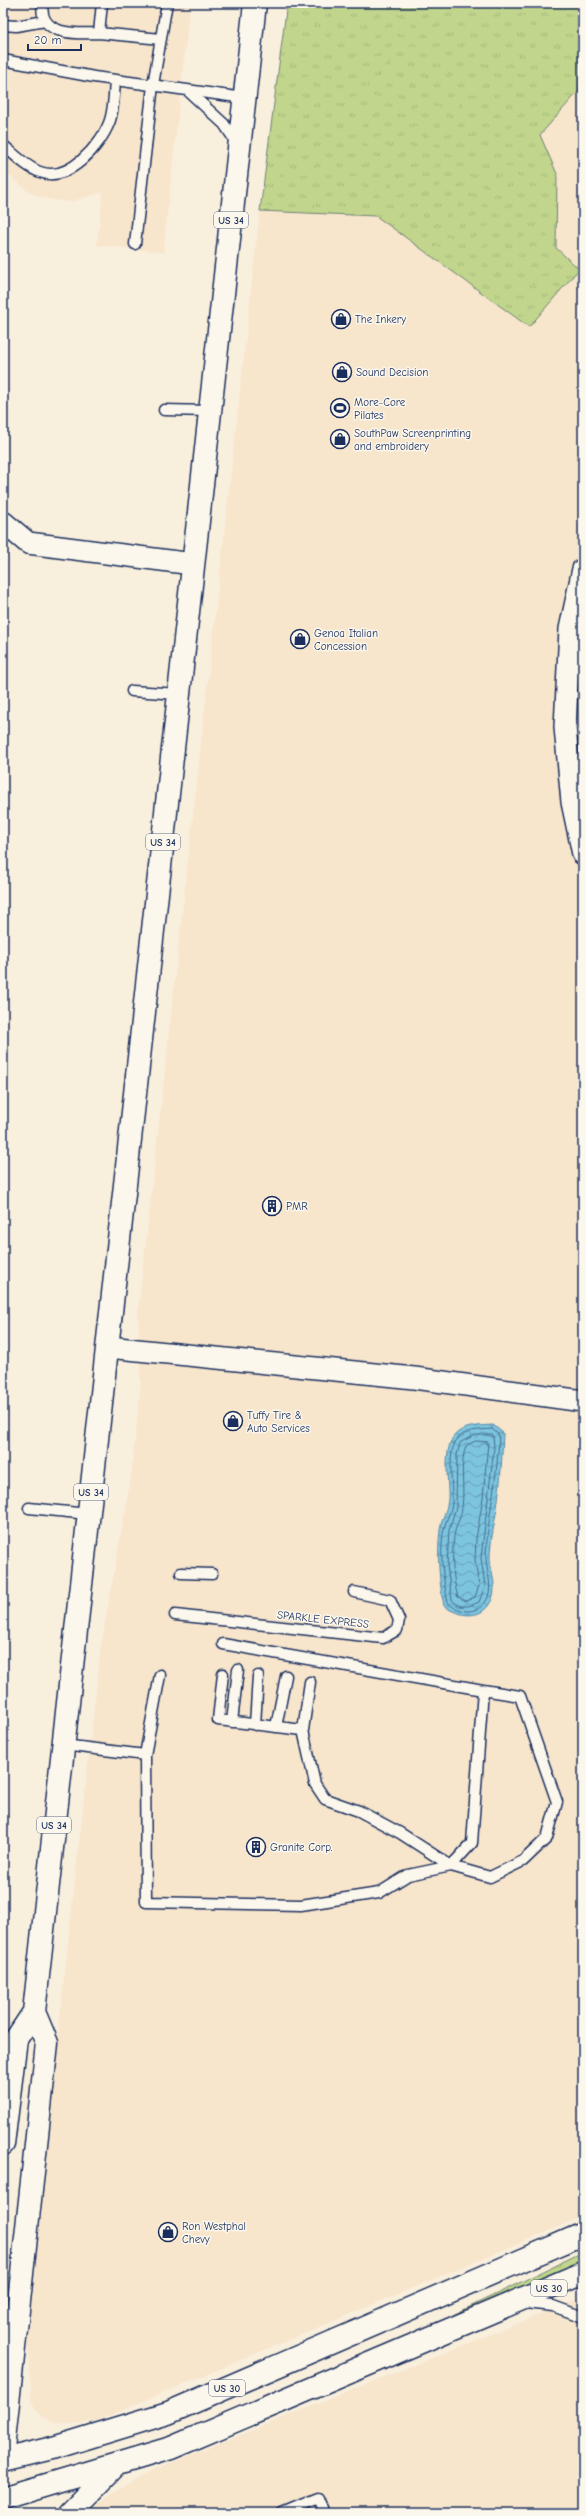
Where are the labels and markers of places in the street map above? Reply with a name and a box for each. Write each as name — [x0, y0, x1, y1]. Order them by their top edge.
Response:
shop icon: The Inkery — [330, 308, 352, 330]
place label: The Inkery — [355, 313, 406, 326]
shop icon: Sound Decision — [331, 361, 353, 383]
place label: Sound Decision — [356, 366, 428, 379]
place label: More-Core Pilates — [354, 396, 406, 422]
sports icon: More-Core Pilates — [329, 397, 351, 419]
place label: SouthPaw Screenprinting and embroidery — [354, 427, 471, 453]
shop icon: SouthPaw Screenprinting and embroidery — [329, 428, 351, 450]
place label: Genoa Italian Concession — [314, 627, 378, 653]
shop icon: Genoa Italian Concession — [289, 628, 311, 650]
building icon: PMR — [261, 1195, 283, 1217]
place label: PMR — [286, 1200, 308, 1213]
place label: Tuffy Tire & Auto Services — [247, 1409, 310, 1435]
shop icon: Tuffy Tire & Auto Services — [222, 1410, 244, 1432]
building icon: Granite Corp. — [245, 1836, 267, 1858]
place label: Granite Corp. — [270, 1841, 333, 1854]
place label: Ron Westphal Chevy — [182, 2220, 246, 2246]
shop icon: Ron Westphal Chevy — [157, 2221, 179, 2243]

